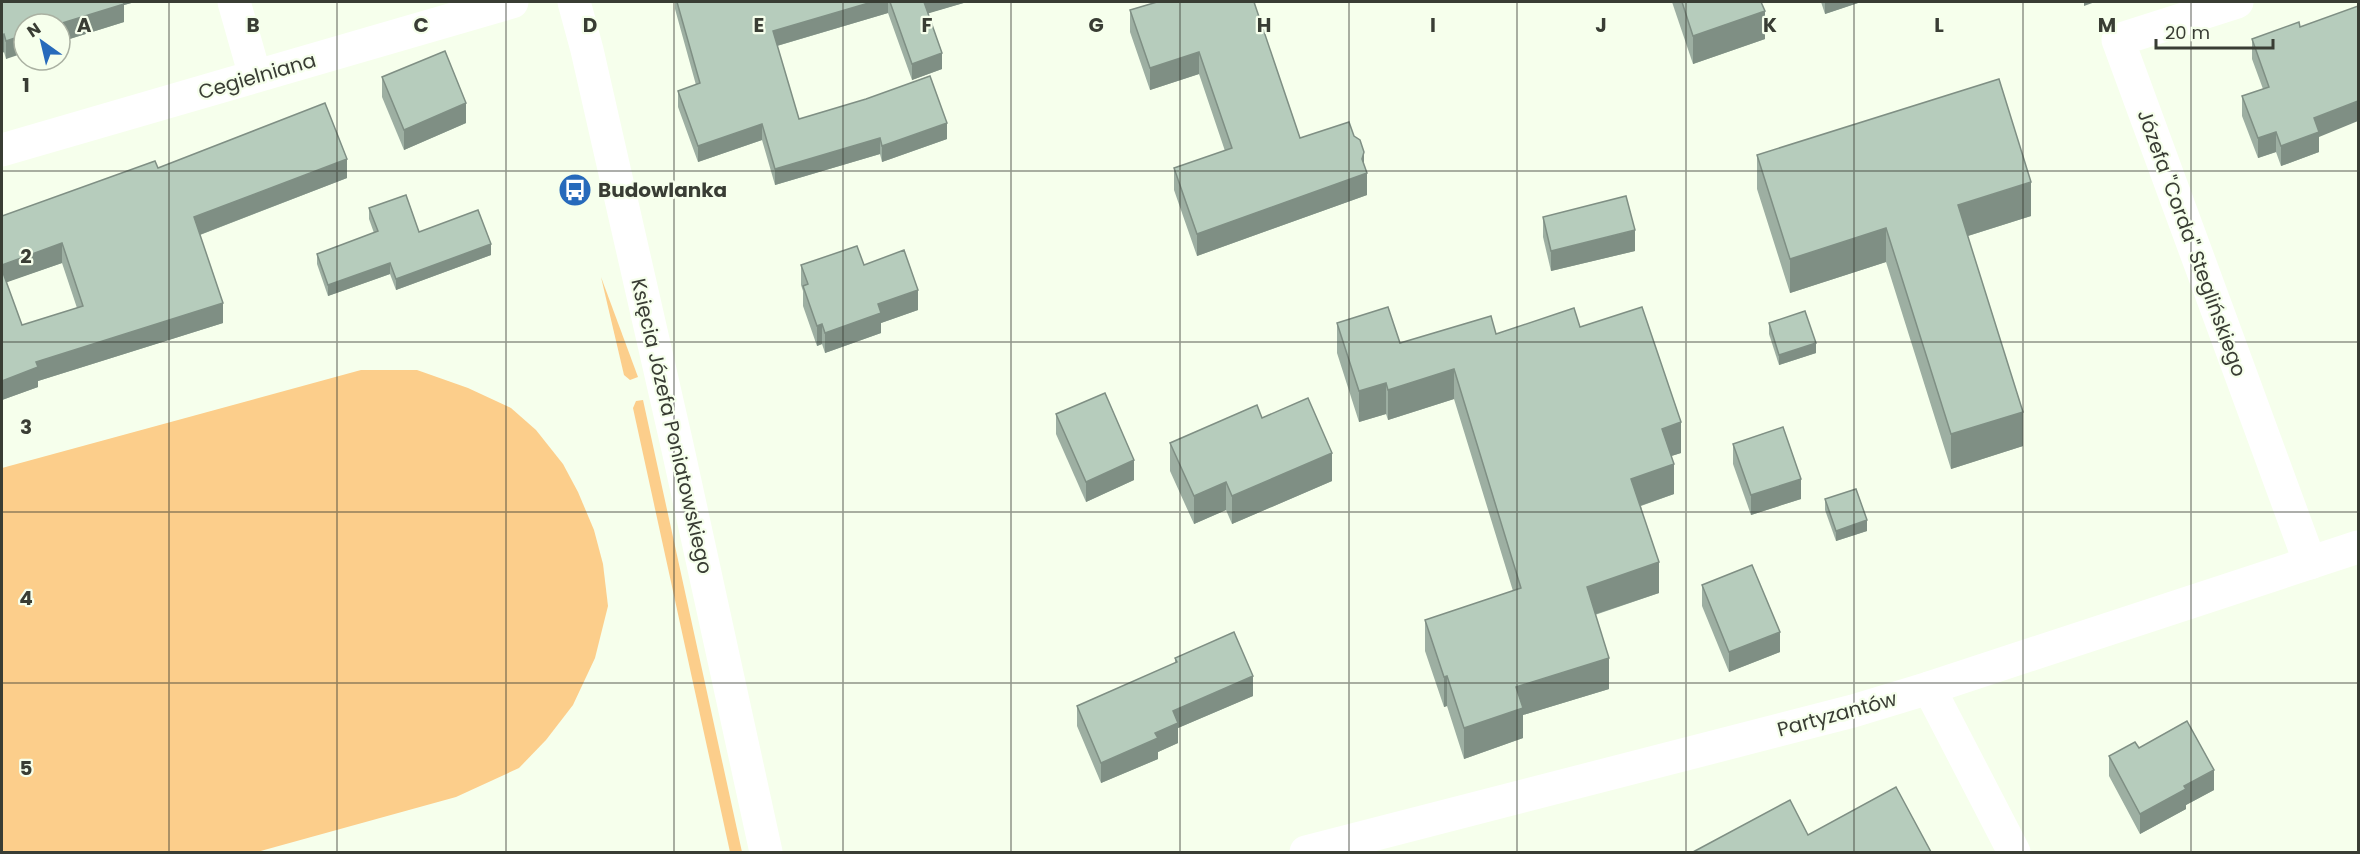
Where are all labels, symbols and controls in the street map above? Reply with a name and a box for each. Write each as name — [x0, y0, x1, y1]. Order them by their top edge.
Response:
text: A — [77, 11, 92, 39]
text: B — [246, 11, 260, 39]
text: C — [413, 11, 429, 39]
text: D — [583, 11, 597, 39]
text: E — [754, 11, 764, 39]
text: F — [922, 11, 933, 39]
text: G — [1088, 11, 1104, 39]
text: H — [1257, 11, 1271, 39]
text: I — [1430, 11, 1436, 39]
text: J — [1595, 11, 1607, 39]
text: K — [1763, 11, 1777, 39]
text: L — [1934, 11, 1944, 39]
text: M — [2098, 11, 2116, 39]
north arrow — [12, 12, 72, 72]
scale bar — [2156, 12, 2273, 50]
text: N — [22, 17, 45, 43]
text: 20 m — [2165, 20, 2210, 45]
street label: Cegielniana — [195, 46, 319, 106]
text: 1 — [22, 71, 30, 99]
street label: Józefa "Corda" Steglińskiego — [2131, 106, 2253, 380]
bus stop icon: Budowlanka — [557, 172, 593, 208]
place label: Budowlanka — [598, 176, 727, 204]
text: 2 — [20, 242, 32, 270]
street label: Księcia Józefa Poniatowskiego — [624, 275, 720, 577]
text: 3 — [20, 413, 32, 441]
text: 4 — [19, 584, 33, 612]
street label: Partyzantów — [1774, 684, 1901, 743]
text: 5 — [20, 754, 33, 782]

